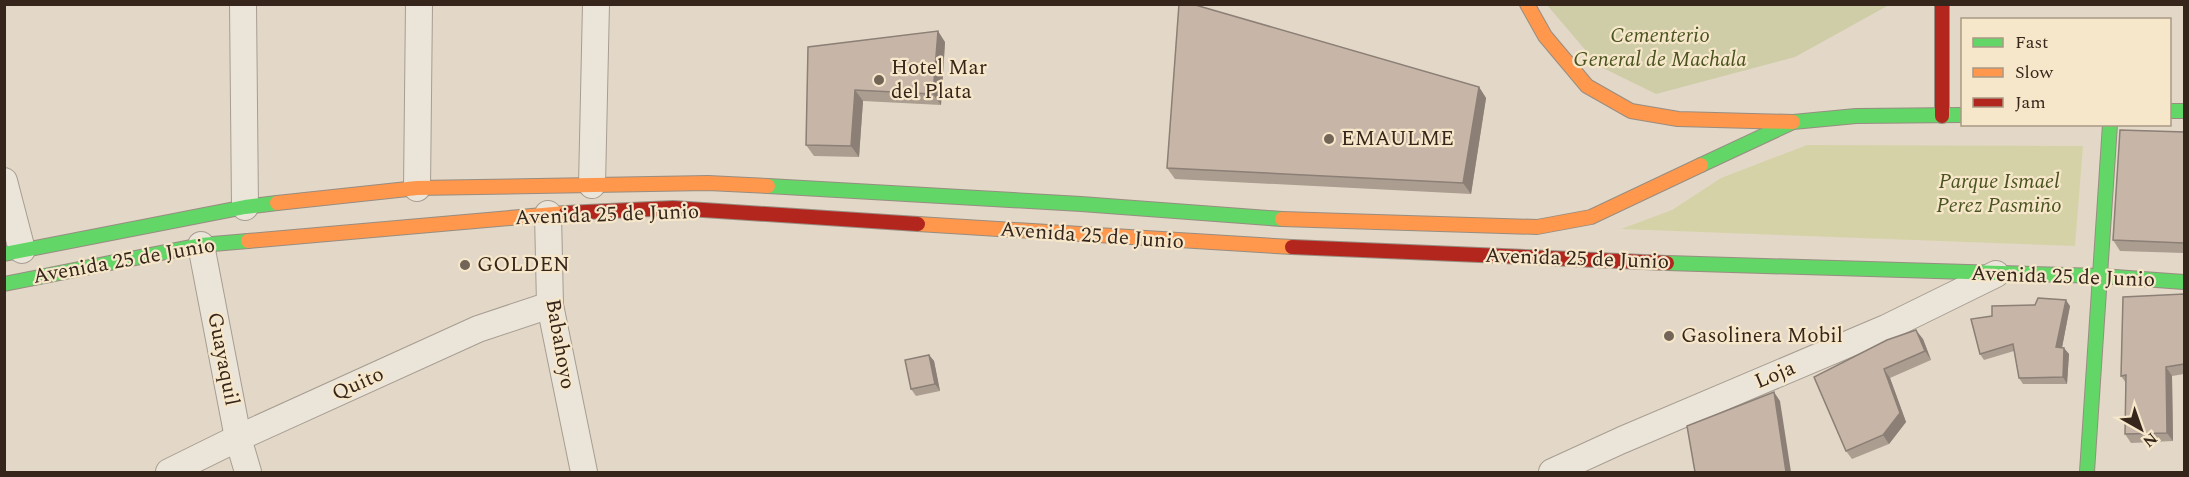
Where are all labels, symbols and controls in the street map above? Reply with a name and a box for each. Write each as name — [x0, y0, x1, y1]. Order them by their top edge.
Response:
legend — [1961, 18, 2171, 126]
park label: Cementerio General de Machala — [1573, 20, 1747, 76]
text: Fast — [2015, 29, 2048, 56]
place label: Hotel Mar del Plata — [891, 52, 987, 108]
text: Slow — [2015, 59, 2054, 86]
marker: Hotel Mar del Plata — [872, 73, 886, 87]
text: Jam — [2015, 89, 2046, 116]
place label: EMAULME — [1341, 123, 1454, 155]
marker: EMAULME — [1322, 132, 1336, 146]
park label: Parque Ismael Perez Pasmiño — [1936, 166, 2062, 222]
street label: Avenida 25 de Junio — [514, 196, 700, 234]
street label: Avenida 25 de Junio — [999, 214, 1185, 258]
street label: Avenida 25 de Junio — [30, 229, 218, 293]
street label: Avenida 25 de Junio — [1484, 240, 1670, 278]
place label: GOLDEN — [477, 249, 570, 281]
marker: GOLDEN — [458, 258, 472, 272]
street label: Avenida 25 de Junio — [1970, 258, 2156, 296]
street label: Babahoyo — [536, 296, 584, 392]
street label: Guayaquil — [198, 309, 248, 409]
place label: Gasolinera Mobil — [1681, 320, 1843, 352]
marker: Gasolinera Mobil — [1662, 329, 1676, 343]
street label: Loja — [1750, 352, 1801, 398]
street label: Quito — [327, 358, 389, 410]
north arrow — [2111, 399, 2171, 459]
text: N — [2137, 426, 2163, 453]

